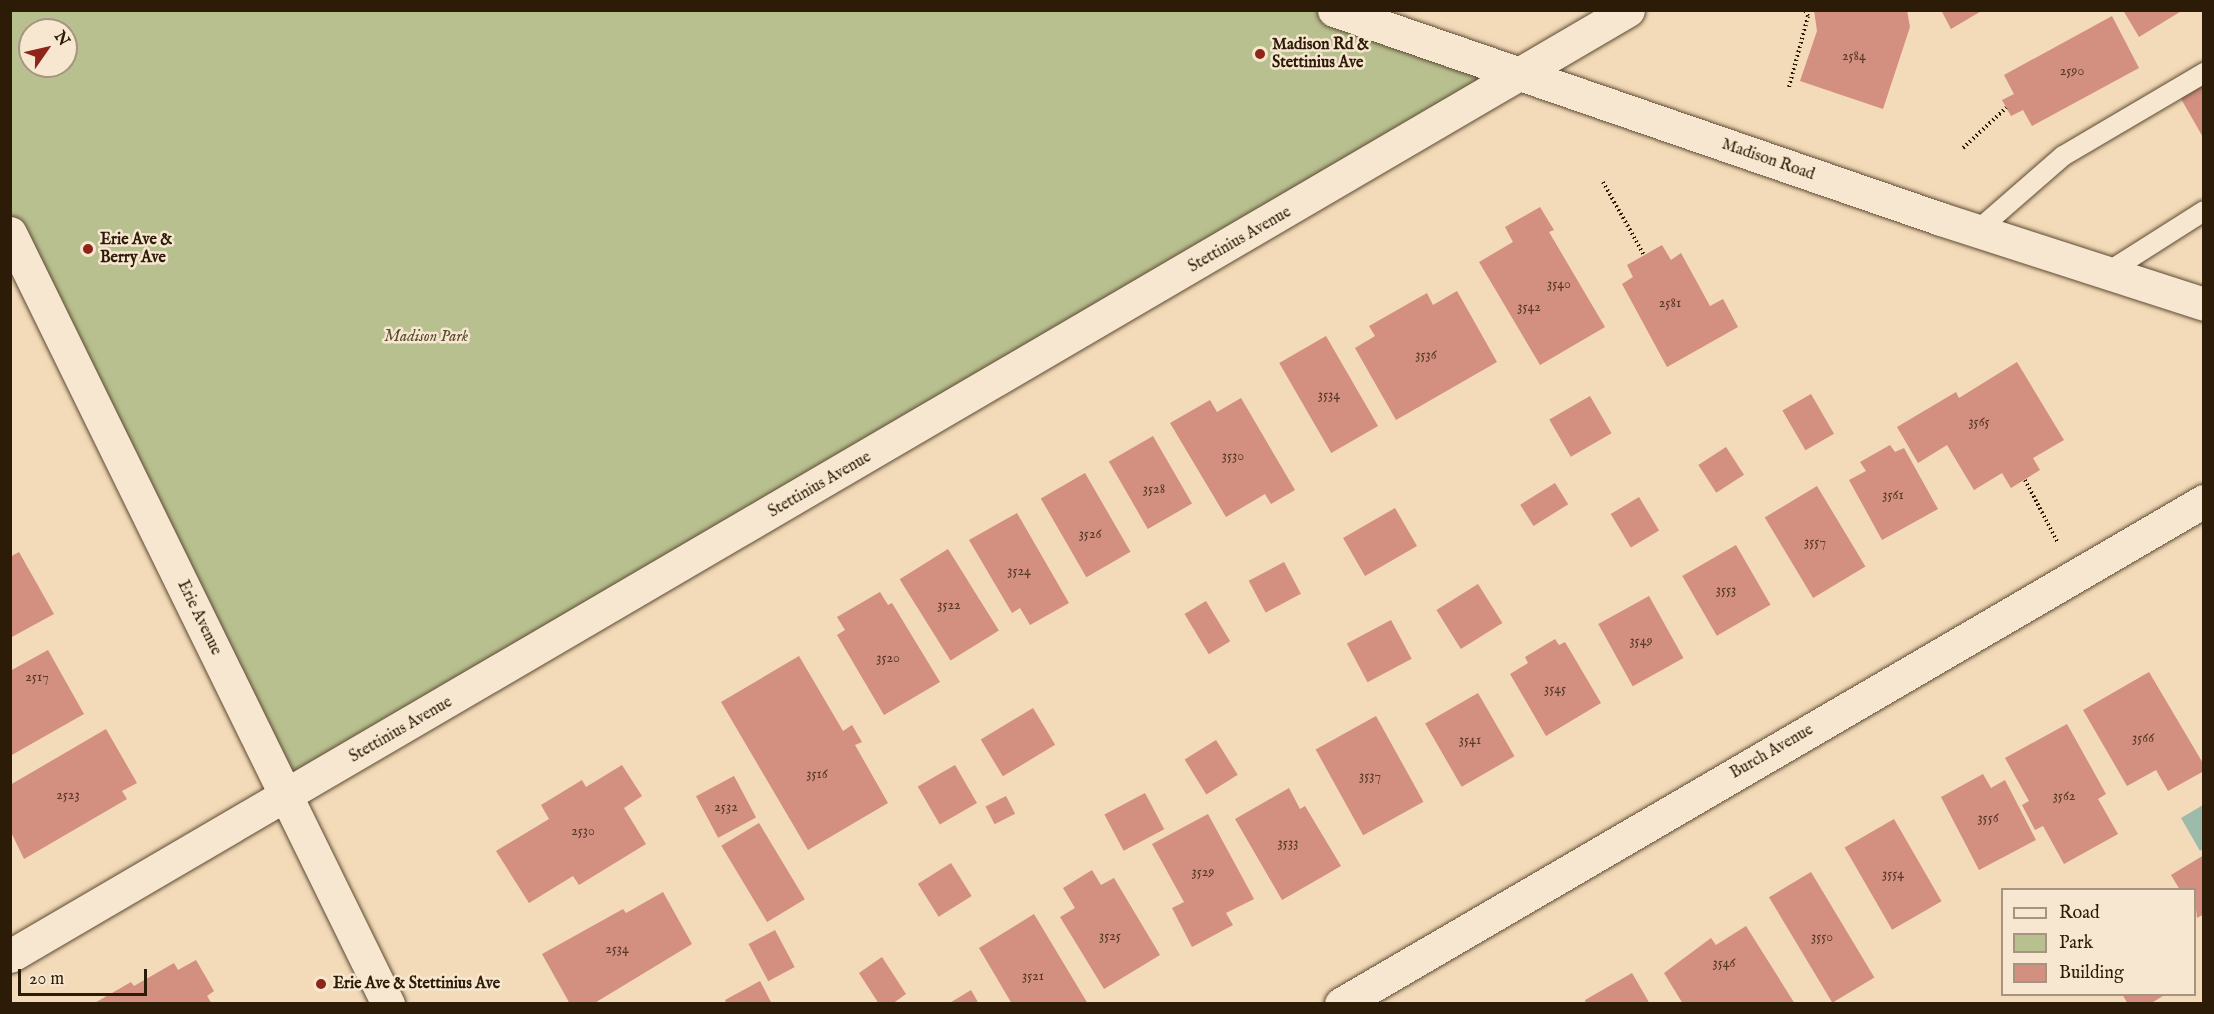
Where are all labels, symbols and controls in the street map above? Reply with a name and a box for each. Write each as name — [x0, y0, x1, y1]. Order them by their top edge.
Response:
north arrow — [18, 18, 78, 78]
text: N — [49, 28, 73, 50]
place label: Madison Rd & Stettinius Ave — [1272, 35, 1369, 73]
marker: Madison Rd & Stettinius Ave — [1253, 47, 1267, 61]
house number: 2584 — [1842, 48, 1866, 64]
house number: 2590 — [2060, 63, 2084, 79]
street label: Madison Road — [1719, 135, 1817, 185]
street label: Stettinius Avenue — [1185, 203, 1295, 277]
place label: Erie Ave & Berry Ave — [100, 230, 172, 268]
marker: Erie Ave & Berry Ave — [81, 242, 95, 256]
house number: 3540 — [1547, 276, 1571, 292]
house number: 2581 — [1659, 295, 1681, 311]
house number: 3542 — [1517, 299, 1541, 315]
park label: Madison Park — [384, 327, 468, 347]
house number: 3536 — [1415, 347, 1437, 363]
house number: 3534 — [1318, 387, 1340, 403]
house number: 3565 — [1968, 414, 1990, 430]
street label: Stettinius Avenue — [765, 448, 875, 522]
house number: 3530 — [1222, 448, 1244, 464]
house number: 3528 — [1143, 481, 1165, 497]
house number: 3561 — [1882, 487, 1904, 503]
house number: 3526 — [1079, 526, 1101, 542]
house number: 3557 — [1804, 534, 1826, 550]
house number: 3524 — [1007, 563, 1031, 579]
street label: Erie Avenue — [173, 577, 225, 659]
house number: 3553 — [1716, 582, 1736, 598]
house number: 3522 — [937, 597, 961, 613]
house number: 3549 — [1629, 633, 1653, 649]
house number: 3520 — [876, 650, 900, 666]
house number: 2517 — [25, 669, 49, 685]
house number: 3545 — [1544, 681, 1566, 697]
street label: Stettinius Avenue — [346, 693, 456, 767]
street label: Burch Avenue — [1727, 721, 1817, 783]
house number: 3566 — [2132, 730, 2154, 746]
house number: 3541 — [1459, 732, 1481, 748]
house number: 3516 — [806, 766, 828, 782]
house number: 3537 — [1359, 768, 1381, 784]
house number: 2523 — [56, 787, 80, 803]
house number: 3562 — [2053, 788, 2075, 804]
house number: 2532 — [714, 799, 738, 815]
house number: 3556 — [1977, 810, 1999, 826]
house number: 2530 — [571, 823, 595, 839]
house number: 3533 — [1278, 835, 1298, 851]
house number: 3529 — [1192, 864, 1214, 880]
house number: 3554 — [1882, 866, 1904, 882]
legend — [2001, 888, 2196, 996]
text: Road — [2059, 902, 2100, 925]
house number: 3525 — [1099, 928, 1121, 944]
house number: 3550 — [1811, 929, 1833, 945]
text: Park — [2059, 932, 2093, 955]
house number: 2534 — [605, 941, 629, 957]
house number: 3546 — [1712, 955, 1736, 971]
scale bar — [21, 957, 150, 995]
text: Building — [2059, 962, 2124, 985]
text: 20 m — [29, 968, 64, 991]
house number: 3521 — [1022, 968, 1044, 984]
place label: Erie Ave & Stettinius Ave — [333, 974, 500, 994]
marker: Erie Ave & Stettinius Ave — [314, 977, 328, 991]

